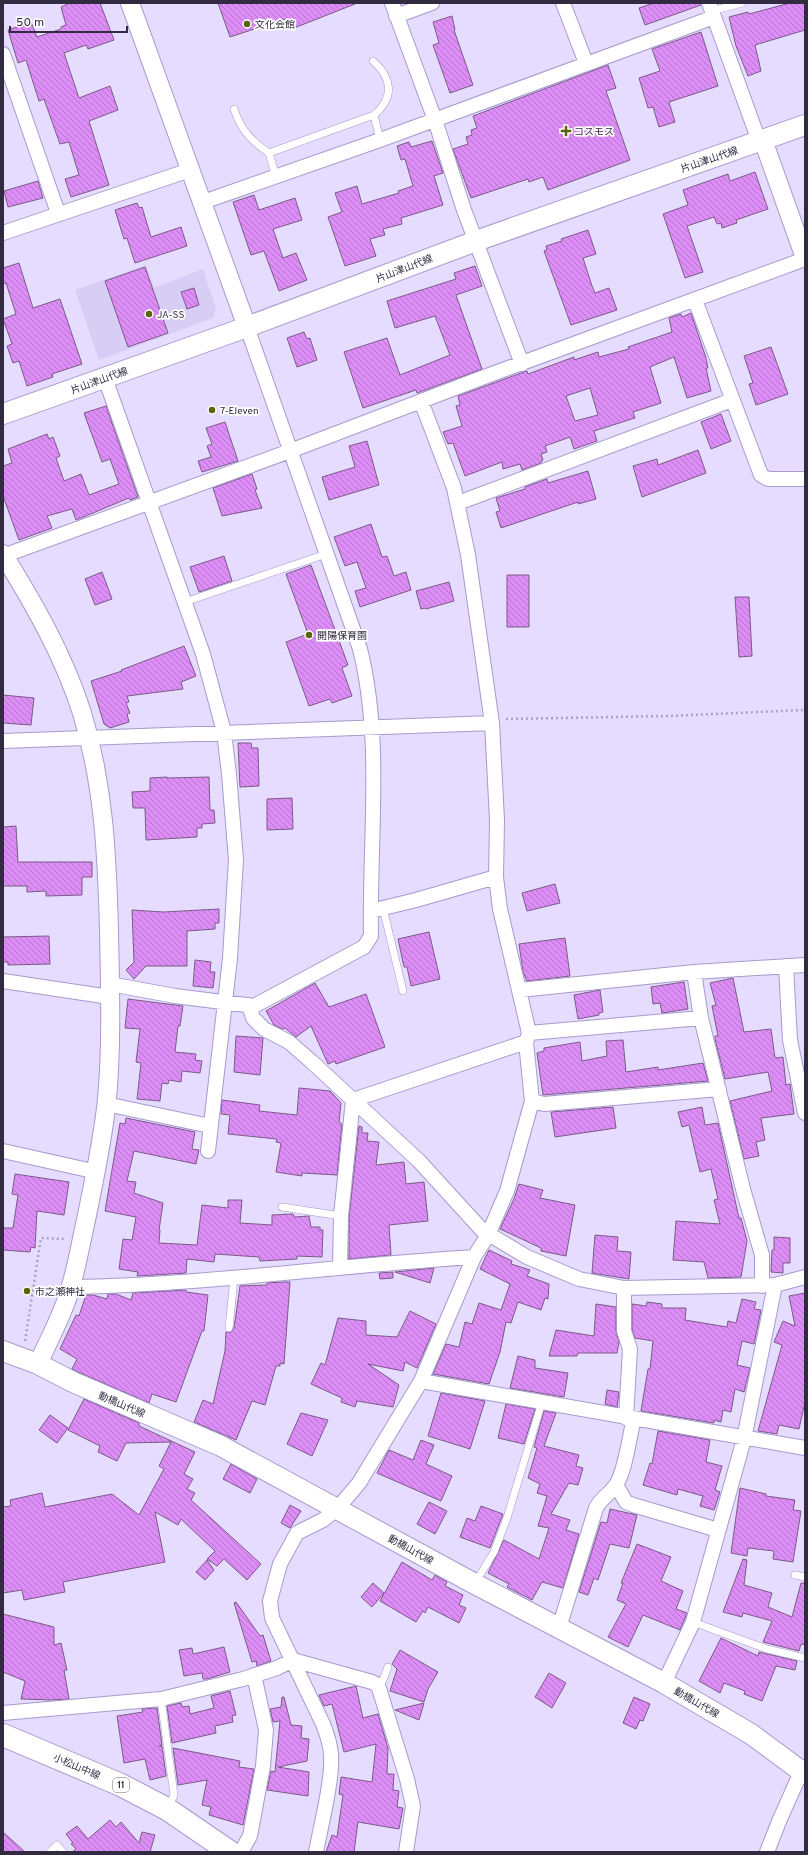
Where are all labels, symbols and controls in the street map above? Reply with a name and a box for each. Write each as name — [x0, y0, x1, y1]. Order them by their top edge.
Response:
scale bar — [10, 8, 127, 34]
text: 50 m — [16, 15, 44, 31]
marker: 文化会館 — [242, 19, 252, 29]
place label: 文化会館 — [255, 19, 295, 32]
marker: コスモス — [561, 126, 571, 136]
place label: コスモス — [574, 126, 614, 139]
street label: 片山津山代線 — [679, 145, 740, 176]
street label: 片山津山代線 — [374, 253, 435, 286]
marker: JA-SS — [144, 309, 154, 319]
place label: JA-SS — [157, 309, 185, 322]
street label: 片山津山代線 — [69, 365, 130, 398]
marker: 7-Eleven — [207, 405, 217, 415]
place label: 7-Eleven — [220, 405, 259, 418]
marker: 開陽保育園 — [304, 630, 314, 640]
place label: 開陽保育園 — [317, 630, 367, 643]
marker: 市之瀬神社 — [22, 1286, 32, 1296]
place label: 市之瀬神社 — [35, 1286, 85, 1299]
street label: 動橋山代線 — [96, 1390, 147, 1421]
street label: 動橋山代線 — [385, 1533, 435, 1568]
street label: 動橋山代線 — [671, 1685, 721, 1721]
street label: 小松山中線 — [51, 1752, 102, 1783]
road number: 11 — [113, 1778, 129, 1792]

